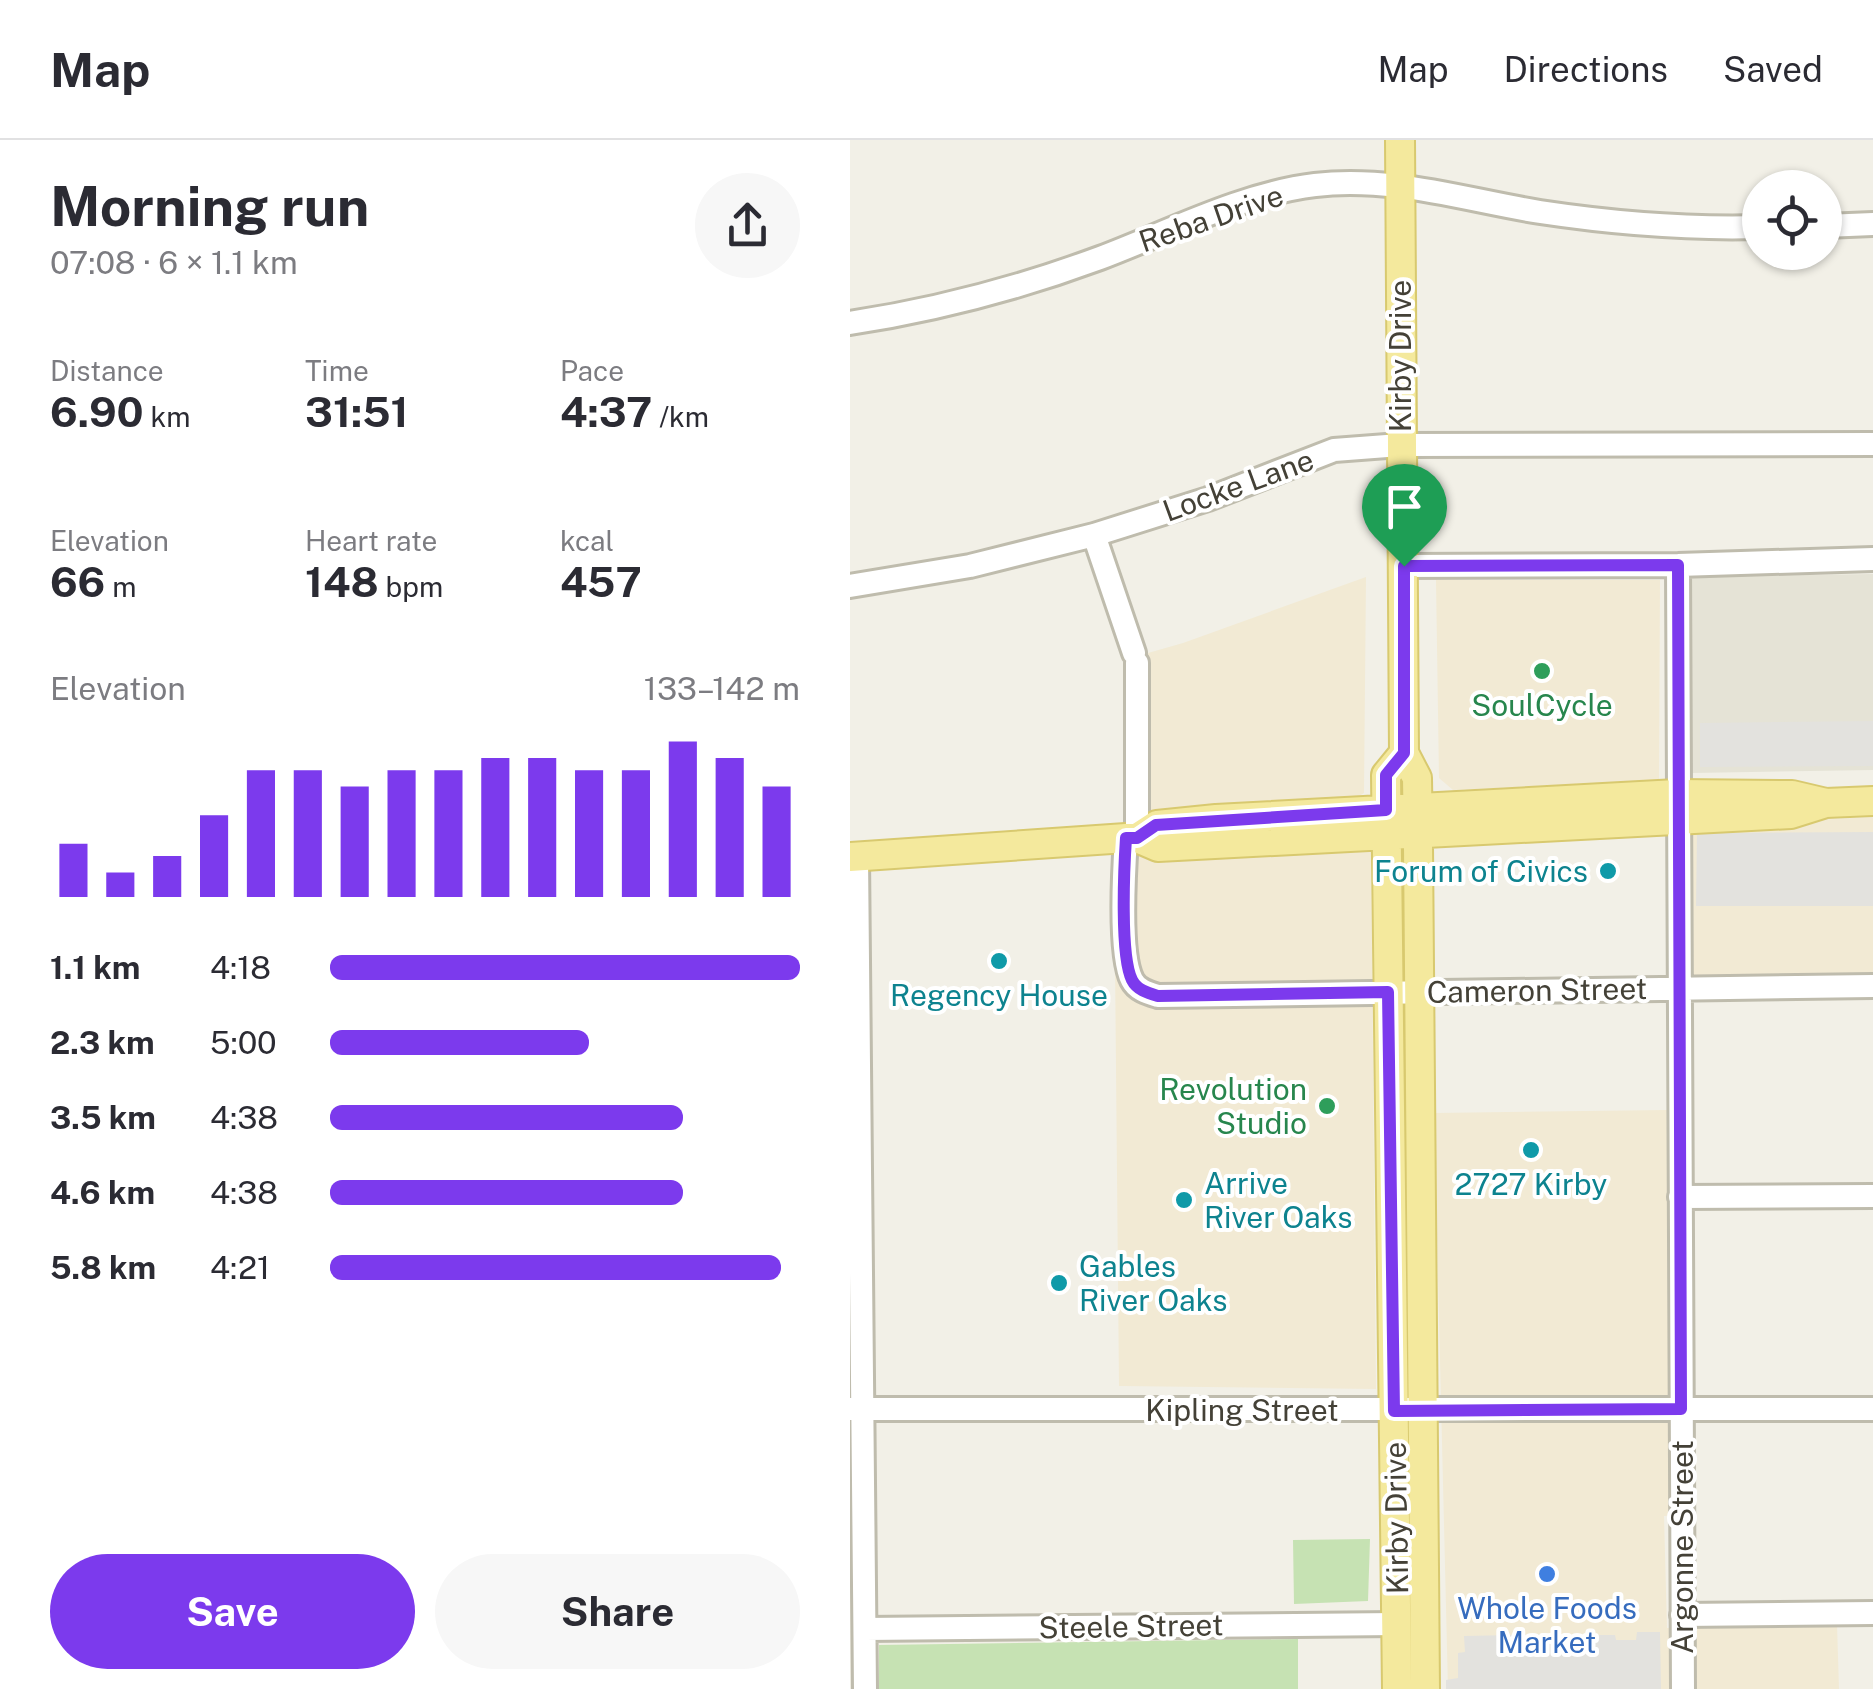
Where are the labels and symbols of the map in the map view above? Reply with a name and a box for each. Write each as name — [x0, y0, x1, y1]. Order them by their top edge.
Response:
street label: Reba Drive — [1134, 177, 1288, 259]
street label: Kirby Drive — [1382, 280, 1418, 432]
street label: Locke Lane — [1158, 441, 1318, 529]
pin — [1362, 464, 1447, 567]
marker: SoulCycle — [1531, 660, 1553, 682]
place label: SoulCycle — [1471, 687, 1613, 723]
place label: Forum of Civics — [1374, 853, 1588, 889]
marker: Forum of Civics — [1597, 860, 1619, 882]
marker: Regency House — [988, 950, 1010, 972]
street label: Cameron Street — [1426, 970, 1648, 1010]
place label: Regency House — [890, 977, 1108, 1013]
place label: Revolution Studio — [1159, 1071, 1307, 1141]
marker: Revolution Studio — [1316, 1095, 1338, 1117]
marker: 2727 Kirby — [1520, 1139, 1542, 1161]
place label: Arrive River Oaks — [1204, 1165, 1352, 1235]
place label: 2727 Kirby — [1455, 1166, 1607, 1202]
marker: Arrive River Oaks — [1173, 1189, 1195, 1211]
place label: Gables River Oaks — [1079, 1248, 1227, 1318]
marker: Gables River Oaks — [1048, 1272, 1070, 1294]
street label: Kipling Street — [1145, 1392, 1339, 1428]
street label: Argonne Street — [1664, 1440, 1700, 1654]
street label: Kirby Drive — [1377, 1441, 1415, 1595]
marker: Whole Foods Market — [1536, 1563, 1558, 1585]
place label: Whole Foods Market — [1457, 1590, 1637, 1660]
street label: Steele Street — [1038, 1606, 1224, 1646]

